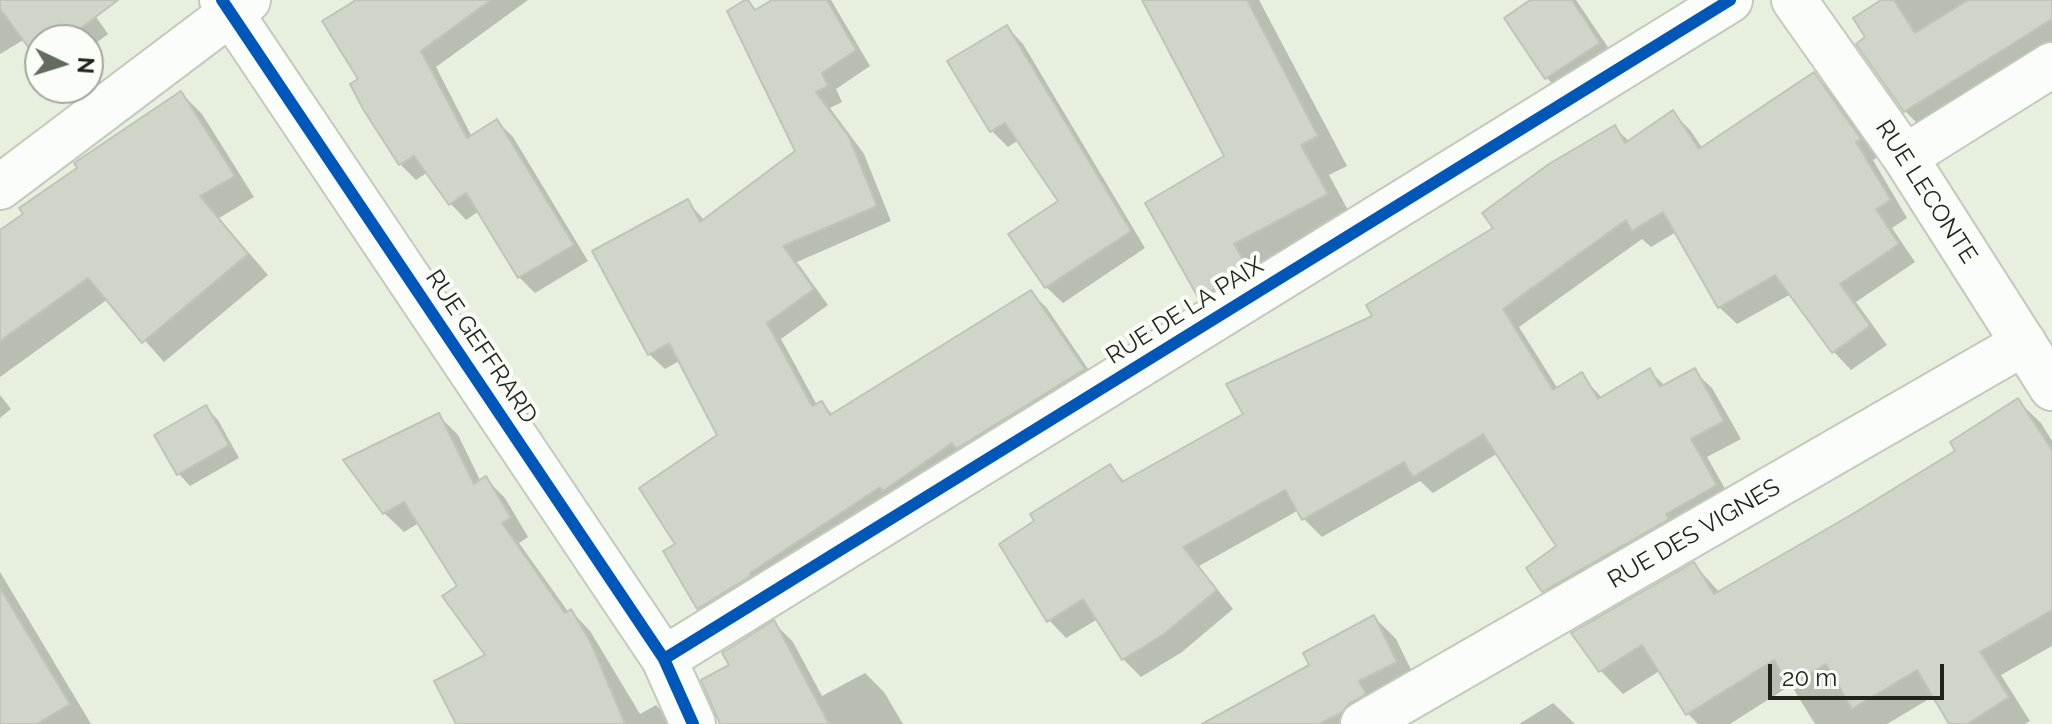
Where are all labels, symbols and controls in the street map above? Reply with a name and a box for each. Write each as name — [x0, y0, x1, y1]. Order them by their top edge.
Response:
north arrow — [24, 24, 104, 104]
text: N — [72, 56, 100, 75]
street label: RUE LECONTE — [1869, 115, 1983, 269]
street label: RUE DE LA PAIX — [1101, 251, 1269, 371]
street label: RUE GEFFRARD — [419, 265, 543, 429]
street label: RUE DES VIGNES — [1603, 473, 1785, 595]
scale bar — [1772, 648, 1948, 698]
text: 20 m — [1782, 663, 1837, 692]

